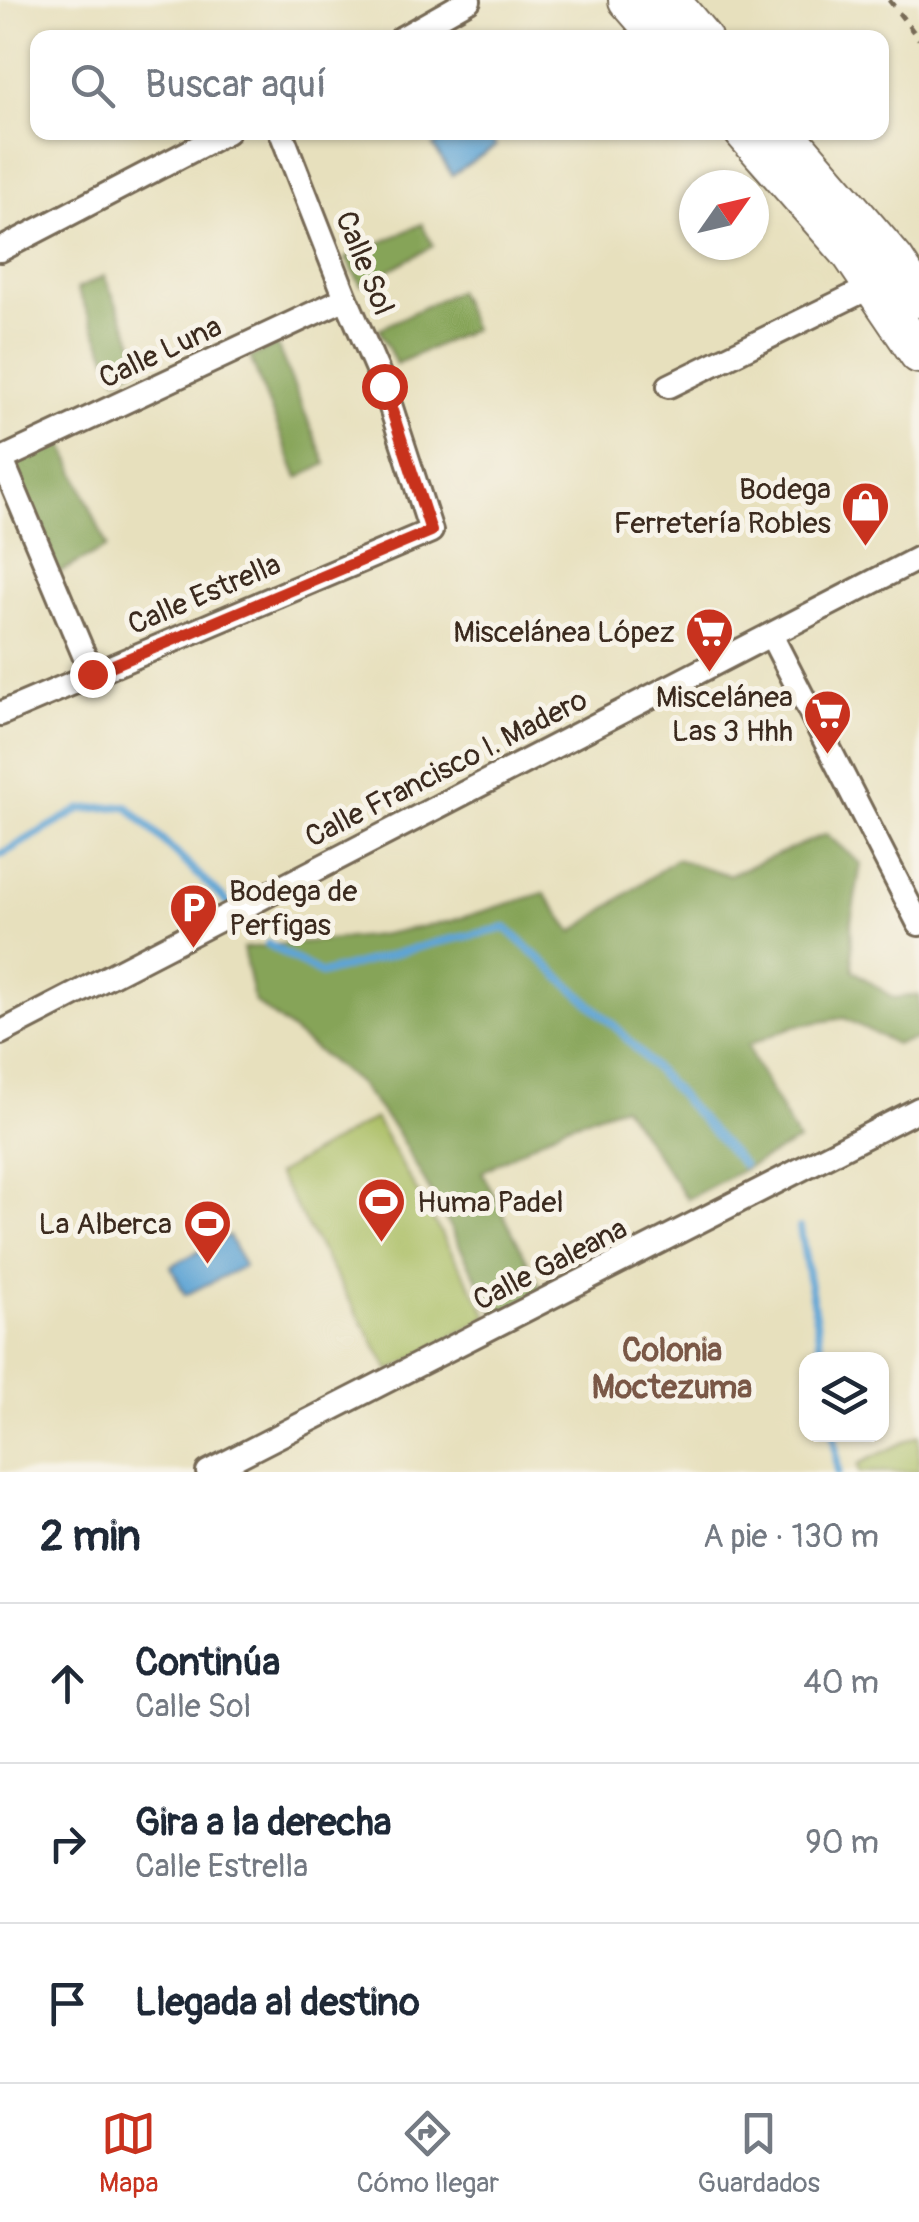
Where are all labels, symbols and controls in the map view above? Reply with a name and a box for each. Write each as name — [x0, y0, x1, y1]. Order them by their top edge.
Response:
search box — [30, 30, 889, 140]
icon: search — [65, 58, 120, 113]
text: Buscar aquí — [145, 61, 327, 109]
north arrow — [679, 170, 769, 260]
street label: Calle Sol — [327, 206, 402, 321]
street label: Calle Luna — [93, 308, 227, 397]
route start — [362, 364, 408, 410]
place label: Bodega Ferretería Robles — [613, 471, 831, 542]
shop icon: Bodega Ferretería Robles — [840, 480, 892, 548]
street label: Calle Estrella — [122, 546, 286, 643]
supermarket icon: Miscelánea López — [684, 606, 736, 674]
place label: Miscelánea López — [453, 614, 675, 651]
route end — [70, 652, 116, 698]
place label: Miscelánea Las 3 Hhh — [656, 679, 793, 750]
street label: Calle Francisco I. Madero — [299, 681, 594, 856]
supermarket icon: Miscelánea Las 3 Hhh — [802, 688, 854, 756]
place label: Bodega de Perfigas — [229, 873, 357, 944]
parking icon: Bodega de Perfigas — [168, 882, 220, 950]
sports icon: Huma Padel — [356, 1176, 408, 1244]
place label: Huma Padel — [417, 1184, 564, 1221]
sports icon: La Alberca — [181, 1198, 233, 1266]
place label: La Alberca — [39, 1206, 172, 1243]
street label: Calle Galeana — [467, 1210, 633, 1319]
district label: Colonia Moctezuma — [592, 1331, 752, 1408]
map controls — [799, 1352, 889, 1442]
button: layers — [799, 1352, 889, 1442]
text: 2 min — [40, 1511, 141, 1563]
text: A pie · 130 m — [703, 1517, 879, 1557]
text: Continúa — [135, 1639, 280, 1687]
icon: ahead — [40, 1656, 95, 1711]
text: 40 m — [803, 1663, 879, 1703]
text: Calle Sol — [135, 1687, 251, 1727]
text: Gira a la derecha — [135, 1799, 391, 1847]
icon: right — [40, 1816, 95, 1871]
text: 90 m — [805, 1823, 879, 1863]
text: Calle Estrella — [135, 1847, 308, 1887]
icon: arrive — [40, 1976, 95, 2031]
text: Llegada al destino — [135, 1979, 420, 2027]
tab: Mapa — [99, 2106, 158, 2201]
tab: Cómo llegar — [357, 2106, 499, 2201]
tab: Guardados — [697, 2106, 820, 2201]

